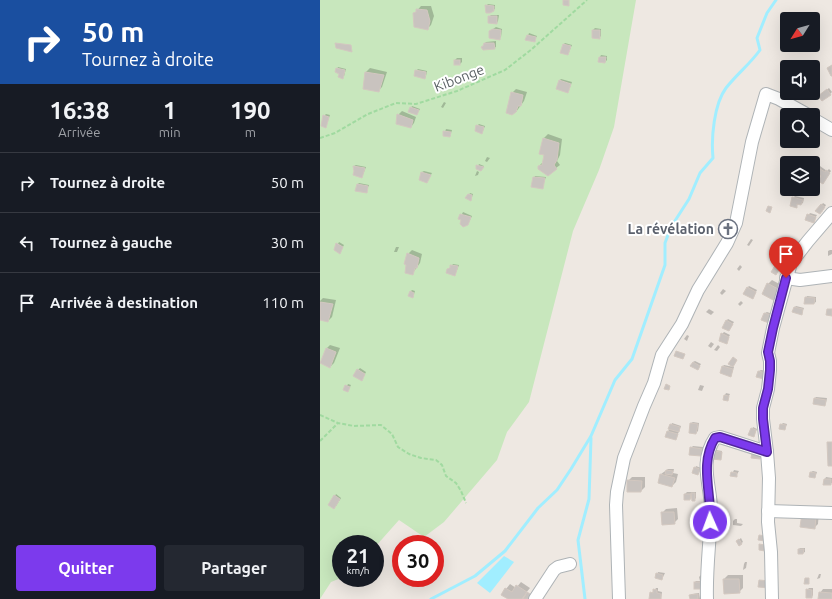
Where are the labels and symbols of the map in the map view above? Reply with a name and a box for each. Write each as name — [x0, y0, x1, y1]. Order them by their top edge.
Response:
north arrow — [780, 12, 820, 52]
street label: Kibonge — [432, 61, 486, 95]
church icon: La révélation — [717, 218, 739, 240]
place label: La révélation — [628, 221, 714, 237]
pin — [769, 237, 803, 278]
position arrow — [689, 501, 731, 543]
speed limit sign: 30 — [392, 535, 444, 587]

